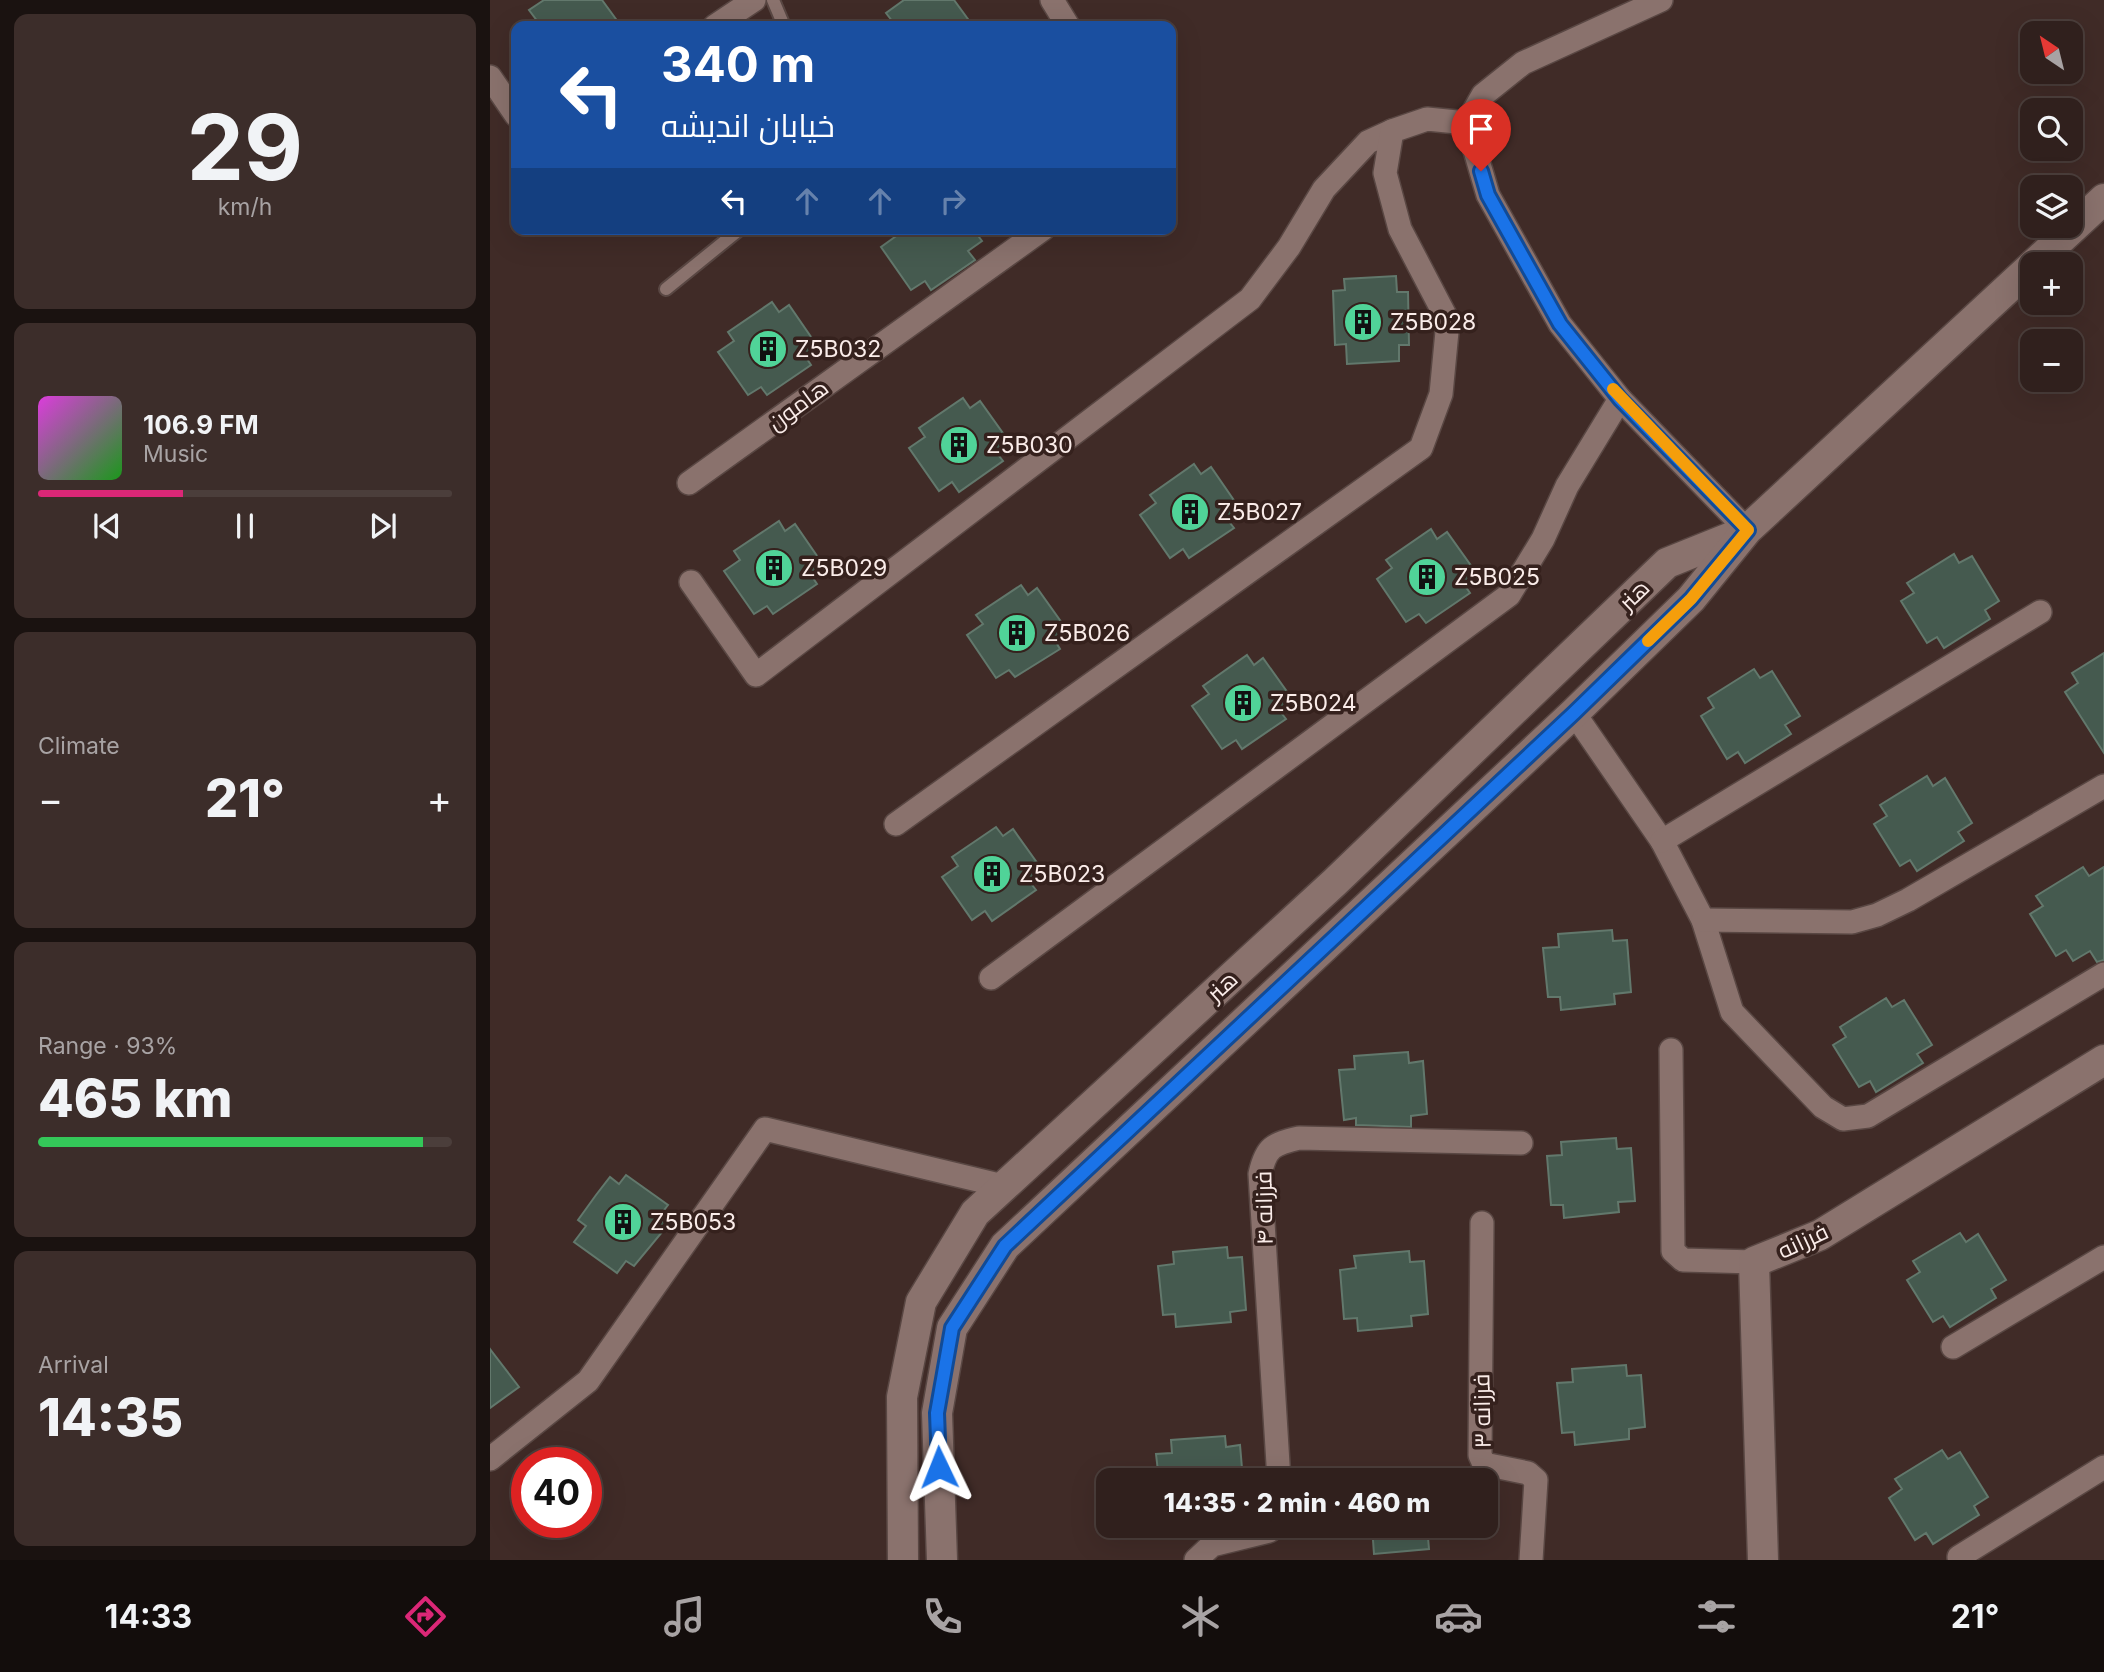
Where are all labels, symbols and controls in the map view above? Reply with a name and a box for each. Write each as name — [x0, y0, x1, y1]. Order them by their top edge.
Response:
north arrow — [2020, 21, 2082, 84]
map controls — [2020, 21, 2083, 392]
text: 340 m — [661, 35, 815, 94]
icon: left — [546, 49, 637, 140]
text: 29 — [187, 92, 303, 202]
button: search — [2020, 98, 2083, 161]
pin — [1451, 99, 1511, 171]
text: خیابان اندیشه — [661, 106, 835, 145]
icon: arrive — [1462, 110, 1500, 148]
button: layers — [2020, 175, 2083, 238]
icon: left — [715, 182, 753, 220]
icon: ahead — [788, 182, 826, 220]
icon: ahead — [861, 182, 899, 220]
icon: right — [934, 182, 972, 220]
text: km/h — [218, 193, 272, 221]
button: + — [2020, 252, 2083, 315]
building icon: Z5B028 — [1342, 301, 1384, 343]
place label: Z5B028 — [1390, 308, 1476, 336]
building icon: Z5B032 — [747, 328, 789, 370]
button: − — [2020, 329, 2083, 392]
place label: Z5B032 — [795, 335, 881, 363]
street label: هامون — [762, 374, 834, 436]
text: 106.9 FM — [143, 409, 259, 440]
building icon: Z5B030 — [938, 424, 980, 466]
place label: Z5B030 — [986, 431, 1073, 459]
text: Music — [143, 440, 208, 468]
building icon: Z5B027 — [1169, 491, 1211, 533]
place label: Z5B027 — [1217, 498, 1302, 526]
icon: previous — [88, 507, 126, 545]
icon: pause — [226, 507, 264, 545]
icon: next — [364, 507, 402, 545]
building icon: Z5B029 — [753, 547, 795, 589]
place label: Z5B029 — [801, 554, 887, 582]
building icon: Z5B025 — [1406, 556, 1448, 598]
place label: Z5B025 — [1454, 563, 1540, 591]
street label: هنر — [1611, 574, 1655, 618]
building icon: Z5B026 — [996, 612, 1038, 654]
place label: Z5B026 — [1044, 619, 1130, 647]
building icon: Z5B024 — [1222, 682, 1264, 724]
place label: Z5B024 — [1270, 689, 1357, 717]
text: Climate — [38, 732, 120, 760]
text: 21° — [205, 767, 285, 830]
text: − — [38, 776, 63, 822]
text: + — [427, 776, 452, 822]
building icon: Z5B023 — [971, 853, 1013, 895]
place label: Z5B023 — [1019, 860, 1105, 888]
street label: هنر — [1199, 965, 1243, 1008]
text: Range · 93% — [38, 1032, 177, 1060]
text: 465 km — [38, 1067, 233, 1130]
street label: فرزانه ۴ — [1249, 1171, 1279, 1245]
building icon: Z5B053 — [602, 1201, 644, 1243]
place label: Z5B053 — [650, 1208, 736, 1236]
street label: فرزانه — [1773, 1217, 1833, 1265]
text: Arrival — [38, 1351, 109, 1379]
street label: فرزانه ۳ — [1467, 1373, 1497, 1449]
text: 14:35 — [38, 1386, 183, 1449]
position arrow — [902, 1430, 976, 1504]
speed limit sign: 40 — [511, 1447, 602, 1538]
text: 14:35 · 2 min · 460 m — [1164, 1487, 1430, 1518]
icon: directions — [401, 1592, 450, 1641]
icon: music — [660, 1592, 709, 1641]
icon: phone — [918, 1592, 967, 1641]
icon: climate — [1176, 1592, 1225, 1641]
icon: car — [1434, 1592, 1483, 1641]
icon: filters — [1692, 1592, 1741, 1641]
text: 14:33 — [105, 1597, 192, 1636]
text: 21° — [1951, 1597, 1999, 1636]

